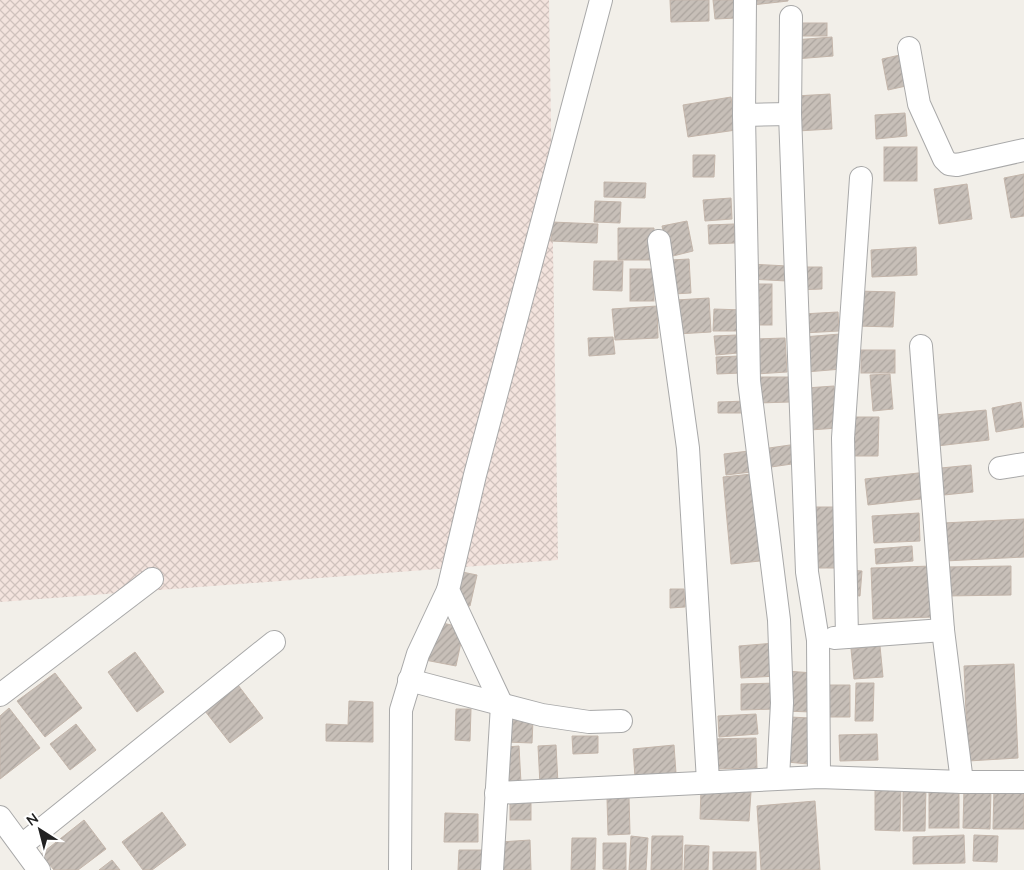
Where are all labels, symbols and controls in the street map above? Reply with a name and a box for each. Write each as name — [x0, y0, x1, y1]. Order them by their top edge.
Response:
north arrow — [15, 805, 65, 855]
text: N — [23, 809, 42, 831]

